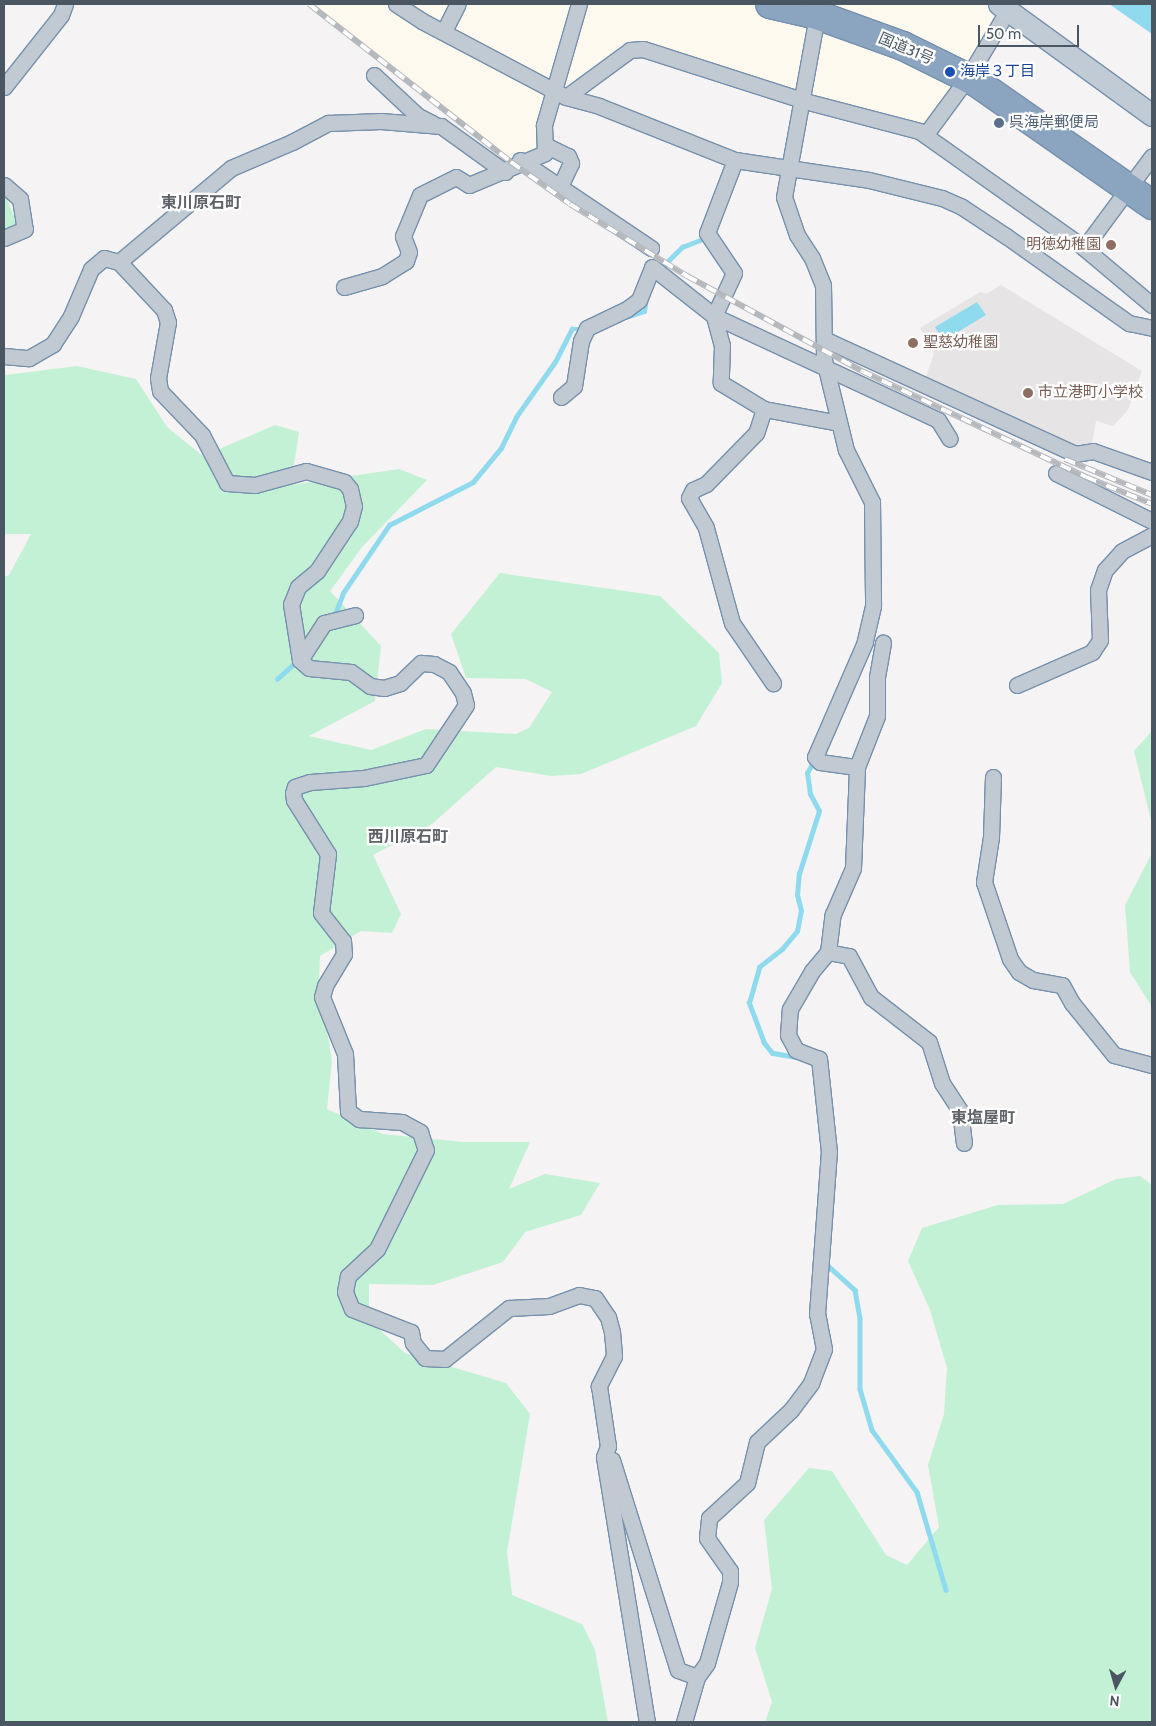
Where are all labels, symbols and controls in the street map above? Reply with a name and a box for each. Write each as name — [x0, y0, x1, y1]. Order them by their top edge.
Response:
scale bar — [981, 15, 1082, 47]
text: 50 m — [986, 25, 1021, 43]
street label: 国道31号 — [876, 29, 936, 69]
place label: 海岸３丁目 — [960, 63, 1035, 81]
marker: 海岸３丁目 — [944, 66, 956, 78]
place label: 呉海岸郵便局 — [1009, 114, 1099, 132]
marker: 呉海岸郵便局 — [993, 117, 1005, 129]
district label: 東川原石町 — [161, 193, 241, 213]
place label: 明徳幼稚園 — [1026, 236, 1101, 254]
marker: 明徳幼稚園 — [1105, 239, 1117, 251]
place label: 聖慈幼稚園 — [923, 334, 998, 352]
marker: 聖慈幼稚園 — [907, 337, 919, 349]
place label: 市立港町小学校 — [1038, 384, 1143, 402]
marker: 市立港町小学校 — [1022, 387, 1034, 399]
district label: 西川原石町 — [368, 827, 448, 847]
district label: 東塩屋町 — [951, 1108, 1015, 1128]
north arrow — [1091, 1661, 1141, 1711]
text: N — [1109, 1691, 1120, 1710]

